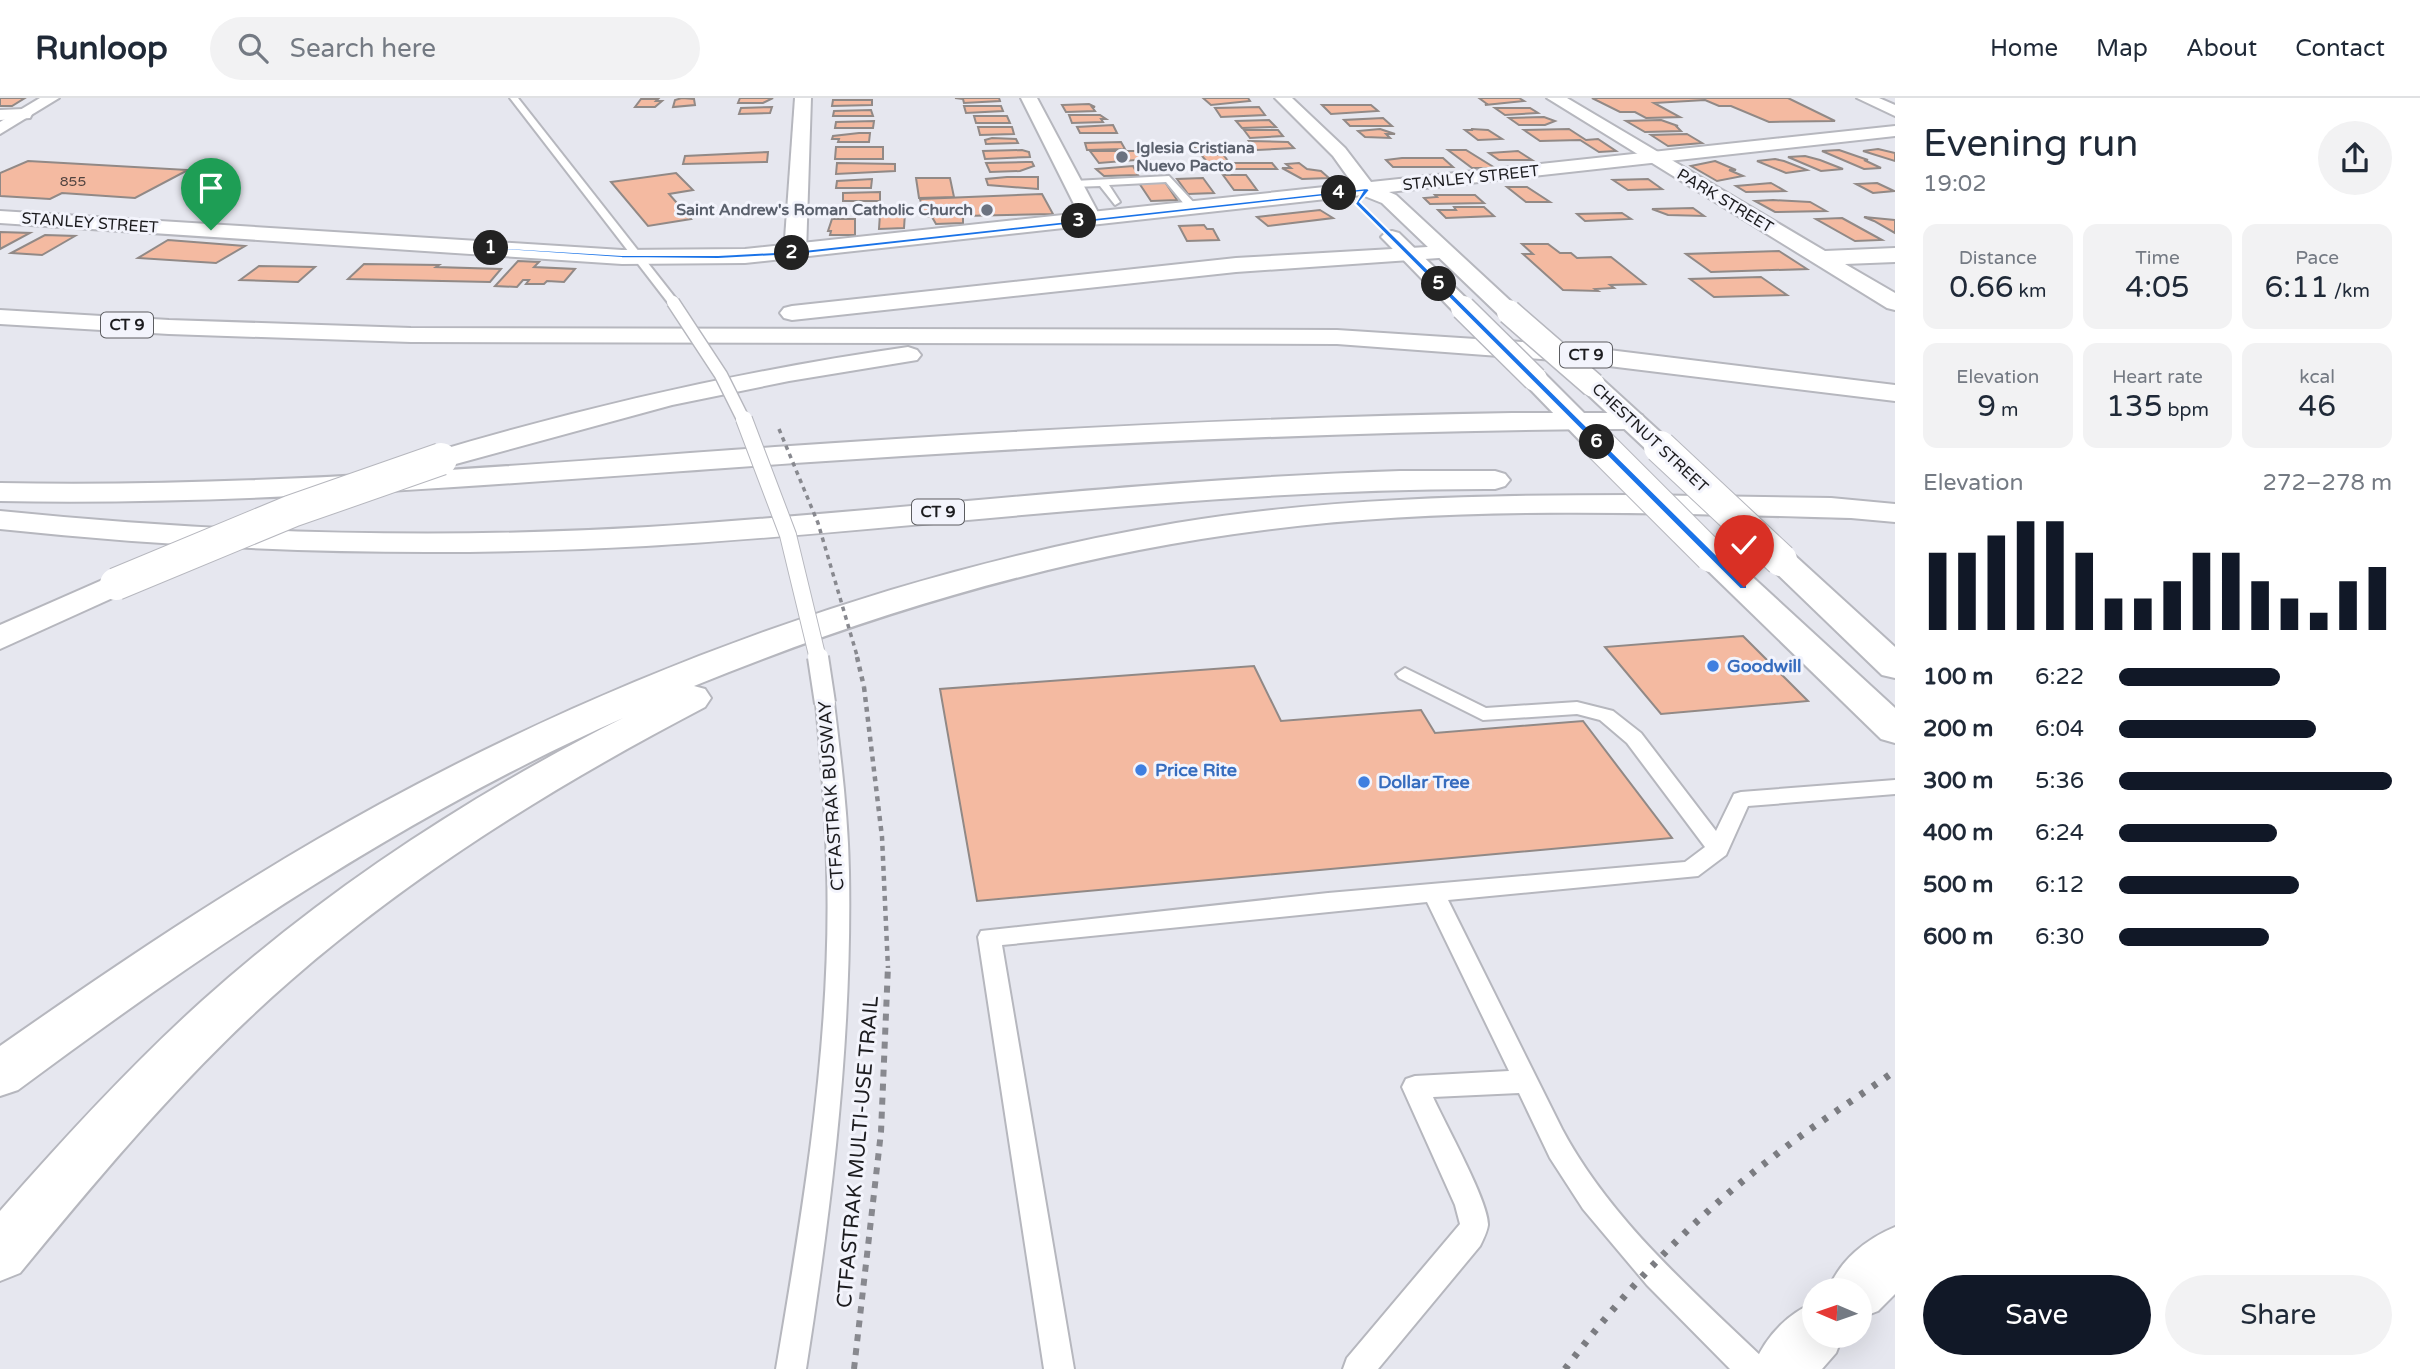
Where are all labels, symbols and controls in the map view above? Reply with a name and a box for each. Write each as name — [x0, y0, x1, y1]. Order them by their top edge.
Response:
search box — [210, 17, 700, 80]
text: Runloop — [35, 29, 168, 68]
icon: search — [234, 29, 272, 67]
text: Search here — [290, 33, 436, 64]
text: Home — [1990, 34, 2058, 63]
text: Map — [2096, 34, 2148, 63]
text: About — [2186, 34, 2257, 63]
text: Contact — [2295, 34, 2385, 63]
text: Evening run — [1923, 121, 2138, 167]
button: share — [2318, 121, 2392, 195]
place label: Iglesia Cristiana Nuevo Pacto — [1136, 138, 1255, 176]
marker: Iglesia Cristiana Nuevo Pacto — [1114, 149, 1130, 165]
pin — [181, 158, 241, 230]
street label: STANLEY STREET — [1402, 161, 1541, 195]
street label: PARK STREET — [1673, 164, 1777, 238]
icon: arrive — [192, 169, 230, 207]
text: 19:02 — [1923, 170, 1987, 198]
house number: 855 — [60, 173, 86, 190]
pin: 4 — [1322, 176, 1356, 210]
text: 4 — [1333, 181, 1344, 203]
place label: Saint Andrew's Roman Catholic Church — [676, 200, 973, 220]
marker: Saint Andrew's Roman Catholic Church — [979, 202, 995, 218]
pin: 3 — [1062, 204, 1096, 238]
street label: STANLEY STREET — [21, 208, 159, 238]
text: 3 — [1073, 209, 1084, 231]
pin: 1 — [474, 230, 508, 266]
text: 1 — [485, 236, 496, 258]
pin: 2 — [774, 236, 810, 270]
text: 2 — [786, 241, 797, 263]
text: Distance — [1959, 247, 2037, 269]
text: Time — [2135, 247, 2180, 269]
text: Pace — [2295, 247, 2339, 269]
pin: 5 — [1422, 266, 1456, 302]
text: 0.66 — [1949, 269, 2014, 306]
text: 4:05 — [2125, 269, 2190, 306]
text: 6:11 — [2264, 269, 2329, 306]
text: 5 — [1433, 272, 1444, 294]
text: km — [2014, 280, 2046, 302]
text: /km — [2329, 280, 2370, 302]
road number: CT 9 — [101, 313, 153, 338]
road number: CT 9 — [1560, 342, 1612, 368]
text: Elevation — [1956, 366, 2039, 388]
text: Heart rate — [2112, 366, 2203, 388]
text: kcal — [2299, 366, 2335, 388]
street label: CHESTNUT STREET — [1588, 379, 1713, 497]
text: 9 — [1977, 388, 1996, 425]
text: 135 — [2106, 388, 2163, 425]
text: 46 — [2298, 388, 2336, 425]
text: m — [1996, 399, 2018, 421]
text: bpm — [2163, 399, 2209, 421]
pin: 6 — [1580, 424, 1614, 460]
text: 6 — [1591, 430, 1602, 452]
text: Elevation — [1923, 469, 2024, 497]
text: 272–278 m — [2263, 469, 2392, 497]
road number: CT 9 — [912, 500, 964, 524]
pin — [1714, 515, 1774, 587]
icon: check — [1725, 526, 1763, 564]
place label: Goodwill — [1727, 655, 1802, 677]
marker: Goodwill — [1705, 658, 1721, 674]
text: 100 m — [1923, 663, 1993, 691]
text: 6:22 — [2035, 663, 2084, 691]
street label: CTFASTRAK BUSWAY — [813, 700, 849, 892]
text: 200 m — [1923, 715, 1993, 743]
text: 6:04 — [2035, 715, 2084, 743]
place label: Price Rite — [1155, 759, 1237, 781]
marker: Price Rite — [1133, 762, 1149, 778]
text: 300 m — [1923, 767, 1993, 795]
text: 5:36 — [2035, 767, 2084, 795]
place label: Dollar Tree — [1378, 771, 1470, 793]
marker: Dollar Tree — [1356, 774, 1372, 790]
text: 400 m — [1923, 819, 1993, 847]
text: 6:24 — [2035, 819, 2084, 847]
text: 500 m — [1923, 871, 1993, 899]
text: 6:12 — [2035, 871, 2084, 899]
text: 600 m — [1923, 923, 1993, 951]
text: 6:30 — [2035, 923, 2084, 951]
street label: CTFASTRAK MULTI-USE TRAIL — [832, 995, 884, 1309]
button: Save — [1923, 1275, 2151, 1355]
button: Share — [2165, 1275, 2392, 1355]
north arrow — [1802, 1278, 1872, 1348]
map controls — [1802, 1278, 1872, 1348]

